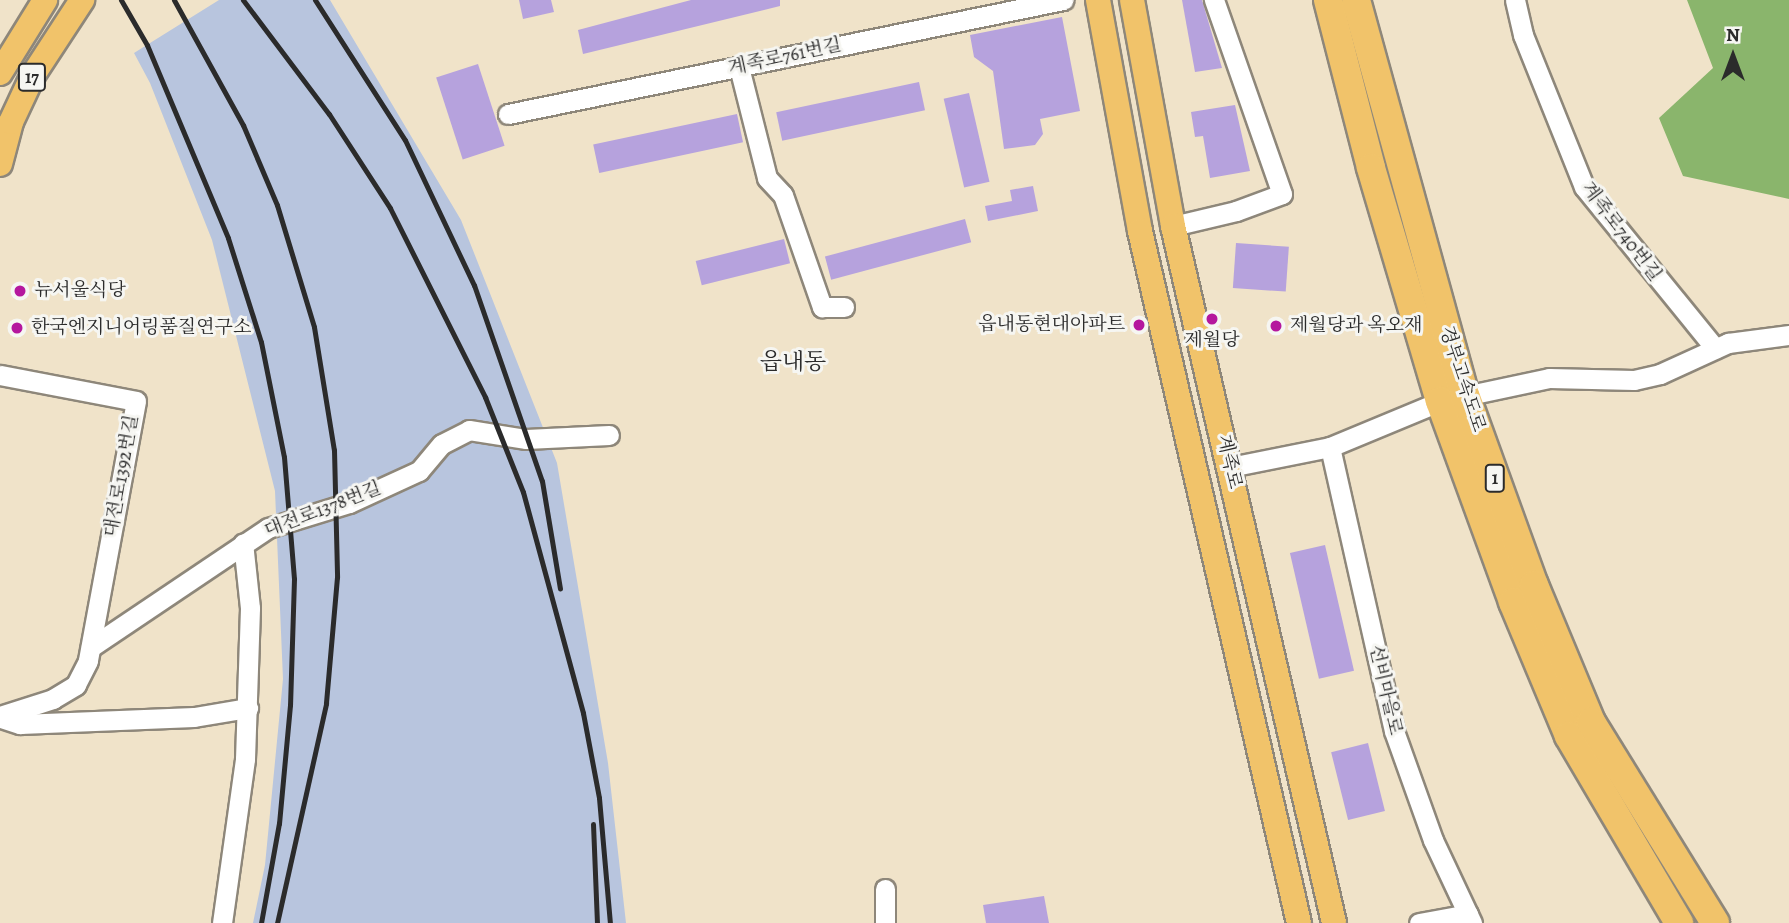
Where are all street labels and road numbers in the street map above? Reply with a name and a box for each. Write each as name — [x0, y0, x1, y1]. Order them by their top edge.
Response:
street label: 계족로761번길 — [726, 34, 844, 80]
road number: 17 — [16, 62, 48, 92]
street label: 계족로740번길 — [1576, 178, 1666, 286]
street label: 경부고속도로 — [1434, 323, 1490, 435]
street label: 대전로1392번길 — [100, 413, 144, 539]
street label: 계족로 — [1212, 433, 1246, 491]
road number: 1 — [1484, 464, 1506, 492]
street label: 대전로1378번길 — [261, 477, 385, 543]
street label: 선비마을로 — [1364, 643, 1406, 737]

